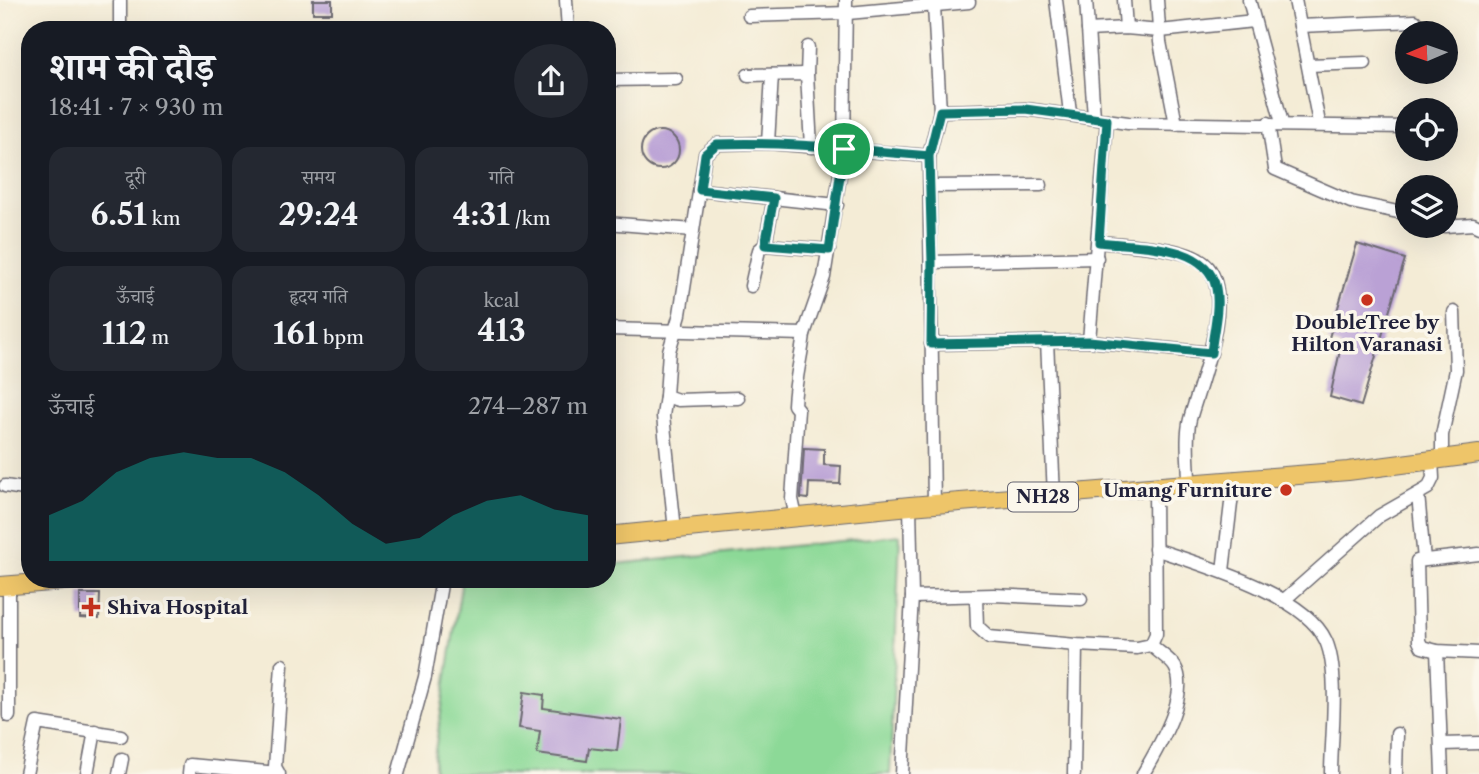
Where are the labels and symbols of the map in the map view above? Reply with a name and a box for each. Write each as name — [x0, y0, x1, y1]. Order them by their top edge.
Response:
north arrow — [1395, 21, 1458, 84]
pin — [814, 119, 874, 179]
marker: DoubleTree by Hilton Varanasi — [1359, 292, 1375, 308]
place label: DoubleTree by Hilton Varanasi — [1291, 311, 1443, 356]
place label: Umang Furniture — [1103, 479, 1272, 502]
road number: NH28 — [1008, 482, 1078, 512]
marker: Umang Furniture — [1278, 482, 1294, 498]
place label: Shiva Hospital — [107, 596, 249, 619]
marker: Shiva Hospital — [81, 597, 101, 617]

